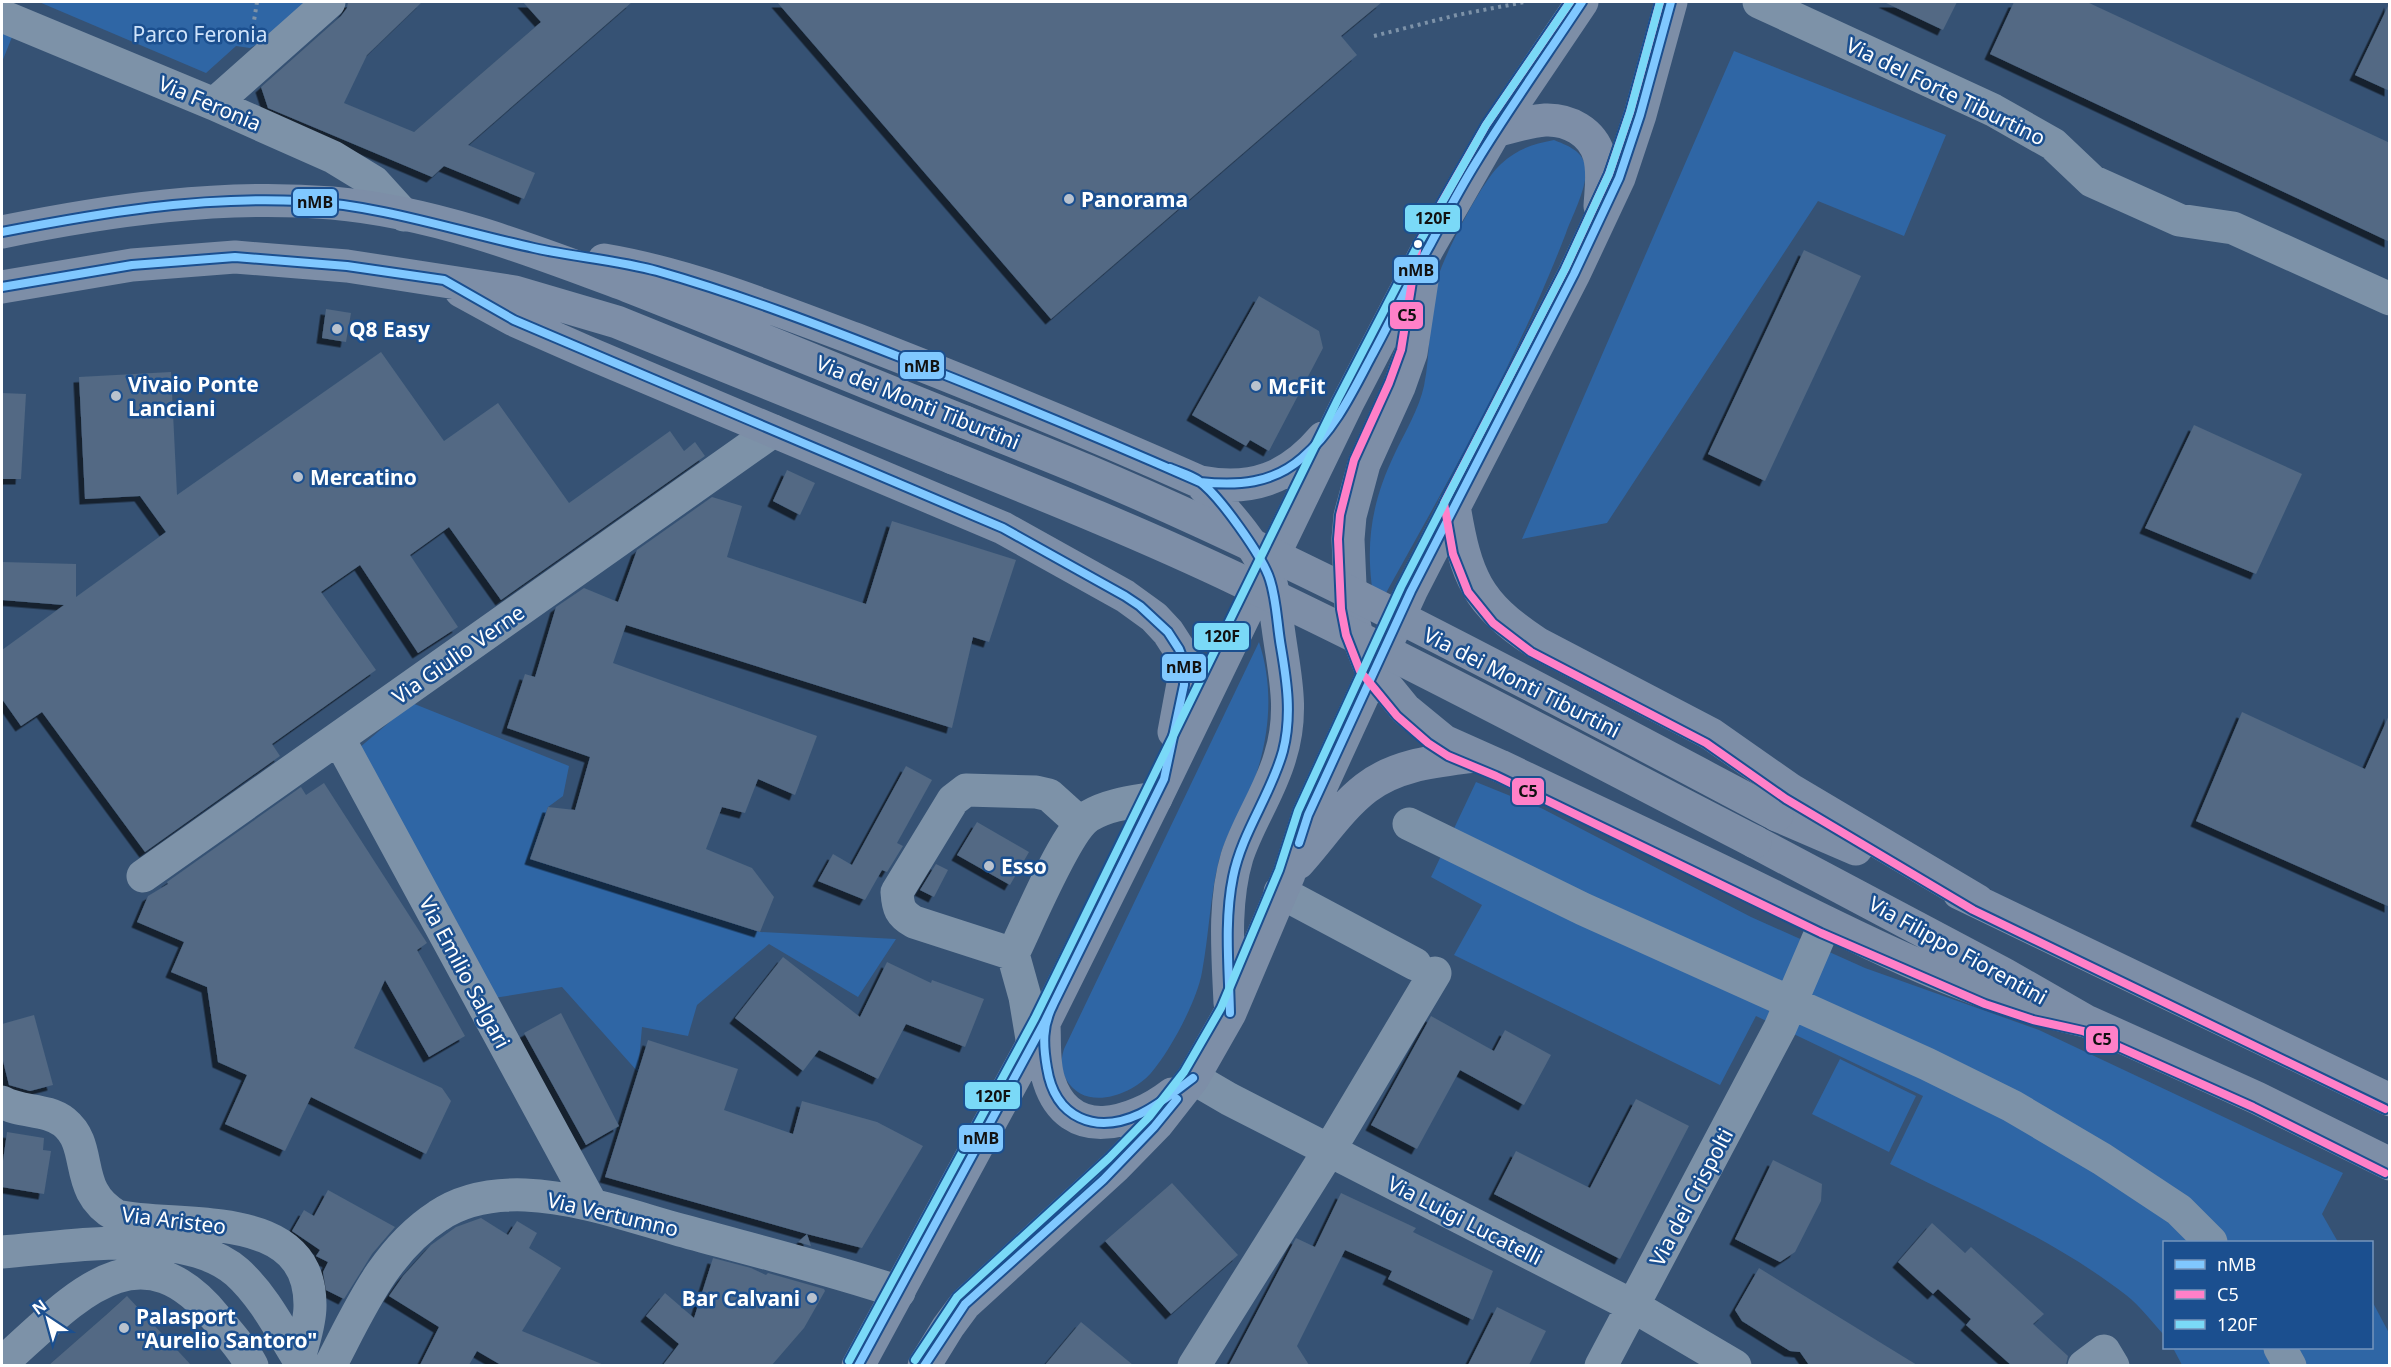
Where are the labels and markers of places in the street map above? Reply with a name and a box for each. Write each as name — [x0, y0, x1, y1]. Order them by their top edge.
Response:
place label: Panorama — [1081, 185, 1188, 213]
marker: Panorama — [1062, 192, 1076, 206]
unlabelled marker — [1412, 238, 1424, 250]
place label: Q8 Easy — [349, 315, 430, 343]
marker: Q8 Easy — [330, 322, 344, 336]
place label: Vivaio Ponte Lanciani — [128, 370, 259, 422]
place label: McFit — [1268, 372, 1326, 400]
marker: McFit — [1249, 379, 1263, 393]
marker: Vivaio Ponte Lanciani — [109, 389, 123, 403]
place label: Mercatino — [310, 463, 417, 491]
marker: Mercatino — [291, 470, 305, 484]
place label: Esso — [1001, 852, 1047, 880]
marker: Esso — [982, 859, 996, 873]
place label: Bar Calvani — [682, 1284, 800, 1312]
marker: Bar Calvani — [805, 1291, 819, 1305]
place label: Palasport "Aurelio Santoro" — [136, 1302, 317, 1354]
marker: Palasport "Aurelio Santoro" — [117, 1321, 131, 1335]

